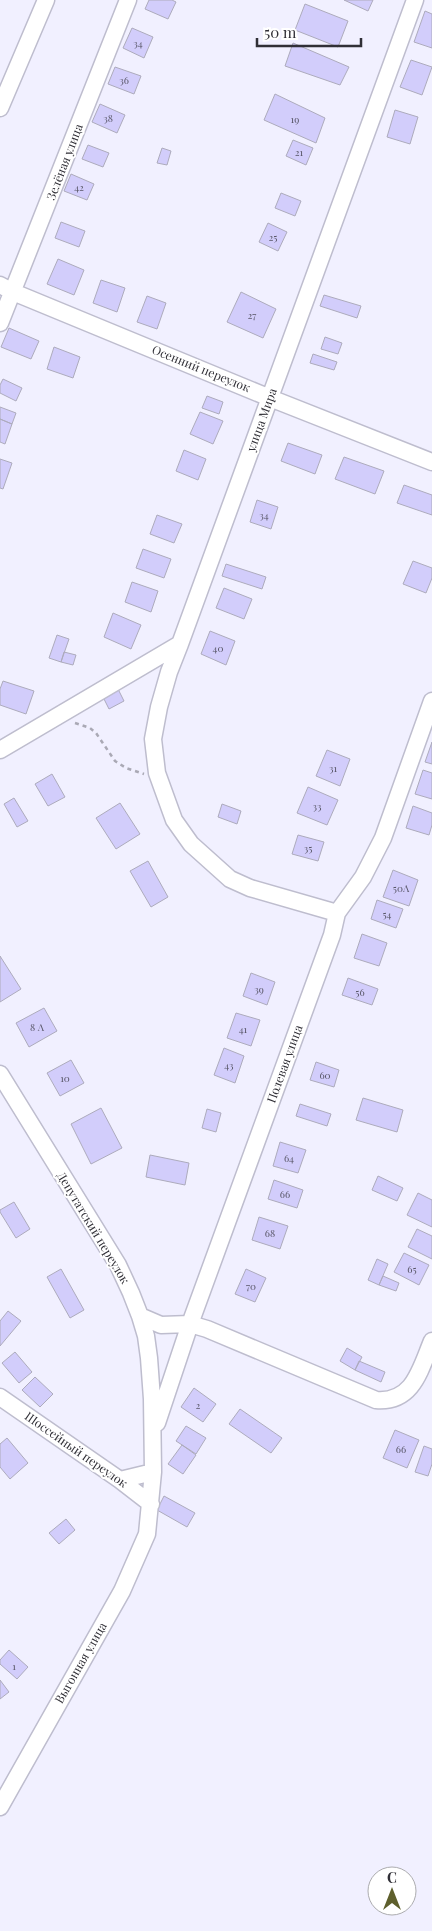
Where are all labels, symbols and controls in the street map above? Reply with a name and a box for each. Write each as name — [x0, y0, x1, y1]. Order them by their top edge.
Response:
scale bar — [257, 15, 361, 47]
text: 50 m — [264, 22, 297, 42]
house number: 34 — [133, 36, 143, 50]
house number: 36 — [119, 73, 129, 87]
house number: 38 — [103, 111, 113, 125]
house number: 19 — [291, 112, 299, 126]
street label: Зелёная улица — [42, 121, 86, 202]
house number: 21 — [295, 145, 304, 159]
house number: 42 — [74, 180, 84, 194]
house number: 25 — [269, 230, 277, 244]
house number: 27 — [248, 308, 256, 322]
street label: Осенний переулок — [150, 341, 253, 395]
street label: улица Мира — [242, 386, 280, 454]
house number: 34 — [259, 508, 269, 522]
house number: 40 — [213, 641, 223, 655]
house number: 31 — [329, 761, 337, 775]
house number: 33 — [312, 799, 322, 813]
house number: 35 — [304, 841, 312, 855]
house number: 50А — [393, 881, 410, 895]
house number: 54 — [382, 907, 392, 921]
house number: 39 — [254, 982, 264, 996]
house number: 56 — [355, 985, 365, 999]
house number: 8 А — [30, 1020, 45, 1034]
house number: 41 — [239, 1022, 248, 1036]
street label: Полевая улица — [263, 1022, 306, 1105]
house number: 43 — [224, 1058, 234, 1072]
house number: 60 — [319, 1068, 331, 1082]
house number: 10 — [60, 1071, 70, 1085]
house number: 64 — [284, 1151, 294, 1165]
street label: Депутатский переулок — [54, 1168, 134, 1287]
house number: 66 — [280, 1187, 290, 1201]
house number: 68 — [265, 1226, 275, 1240]
house number: 65 — [407, 1262, 417, 1276]
house number: 70 — [246, 1279, 256, 1293]
house number: 2 — [196, 1398, 201, 1412]
street label: Шоссейный переулок — [22, 1408, 131, 1491]
house number: 66 — [396, 1442, 406, 1456]
street label: Выгонная улица — [50, 1619, 110, 1706]
house number: 1 — [12, 1659, 16, 1673]
north arrow — [367, 1866, 417, 1916]
text: С — [387, 1868, 397, 1887]

